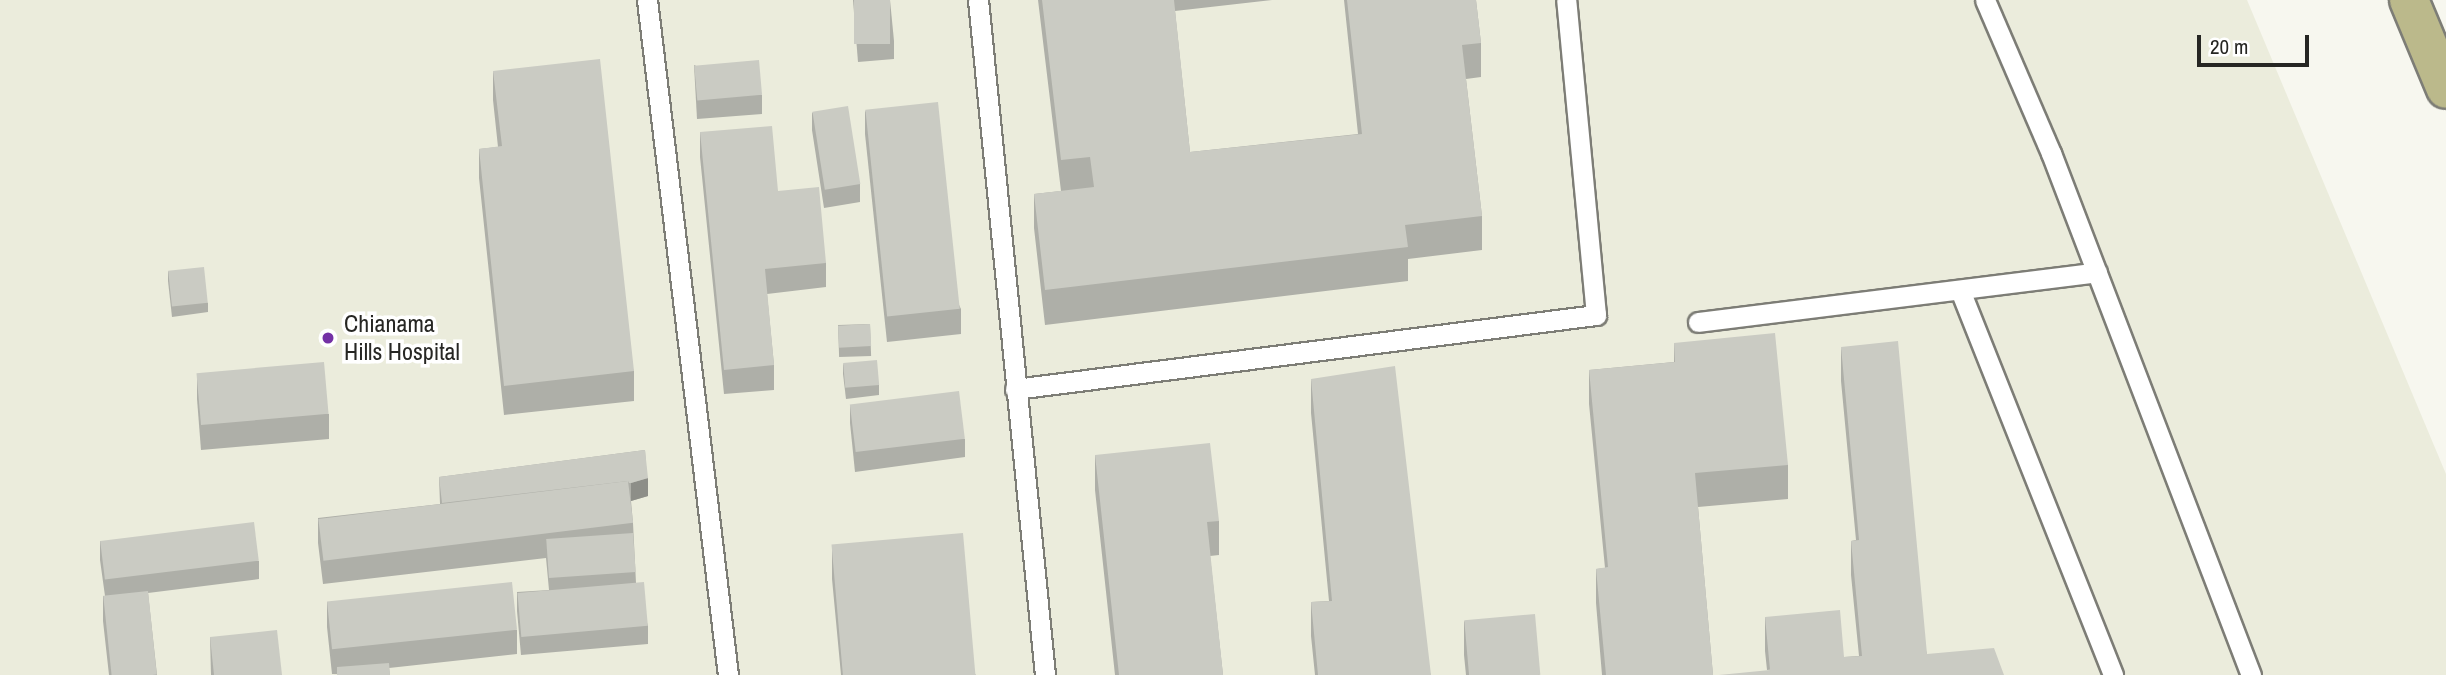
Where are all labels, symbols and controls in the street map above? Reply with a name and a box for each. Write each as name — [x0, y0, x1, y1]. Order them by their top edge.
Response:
scale bar — [2201, 21, 2313, 65]
text: 20 m — [2210, 32, 2248, 61]
place label: Chianama Hills Hospital — [344, 310, 460, 366]
marker: Chianama Hills Hospital — [318, 328, 338, 348]

